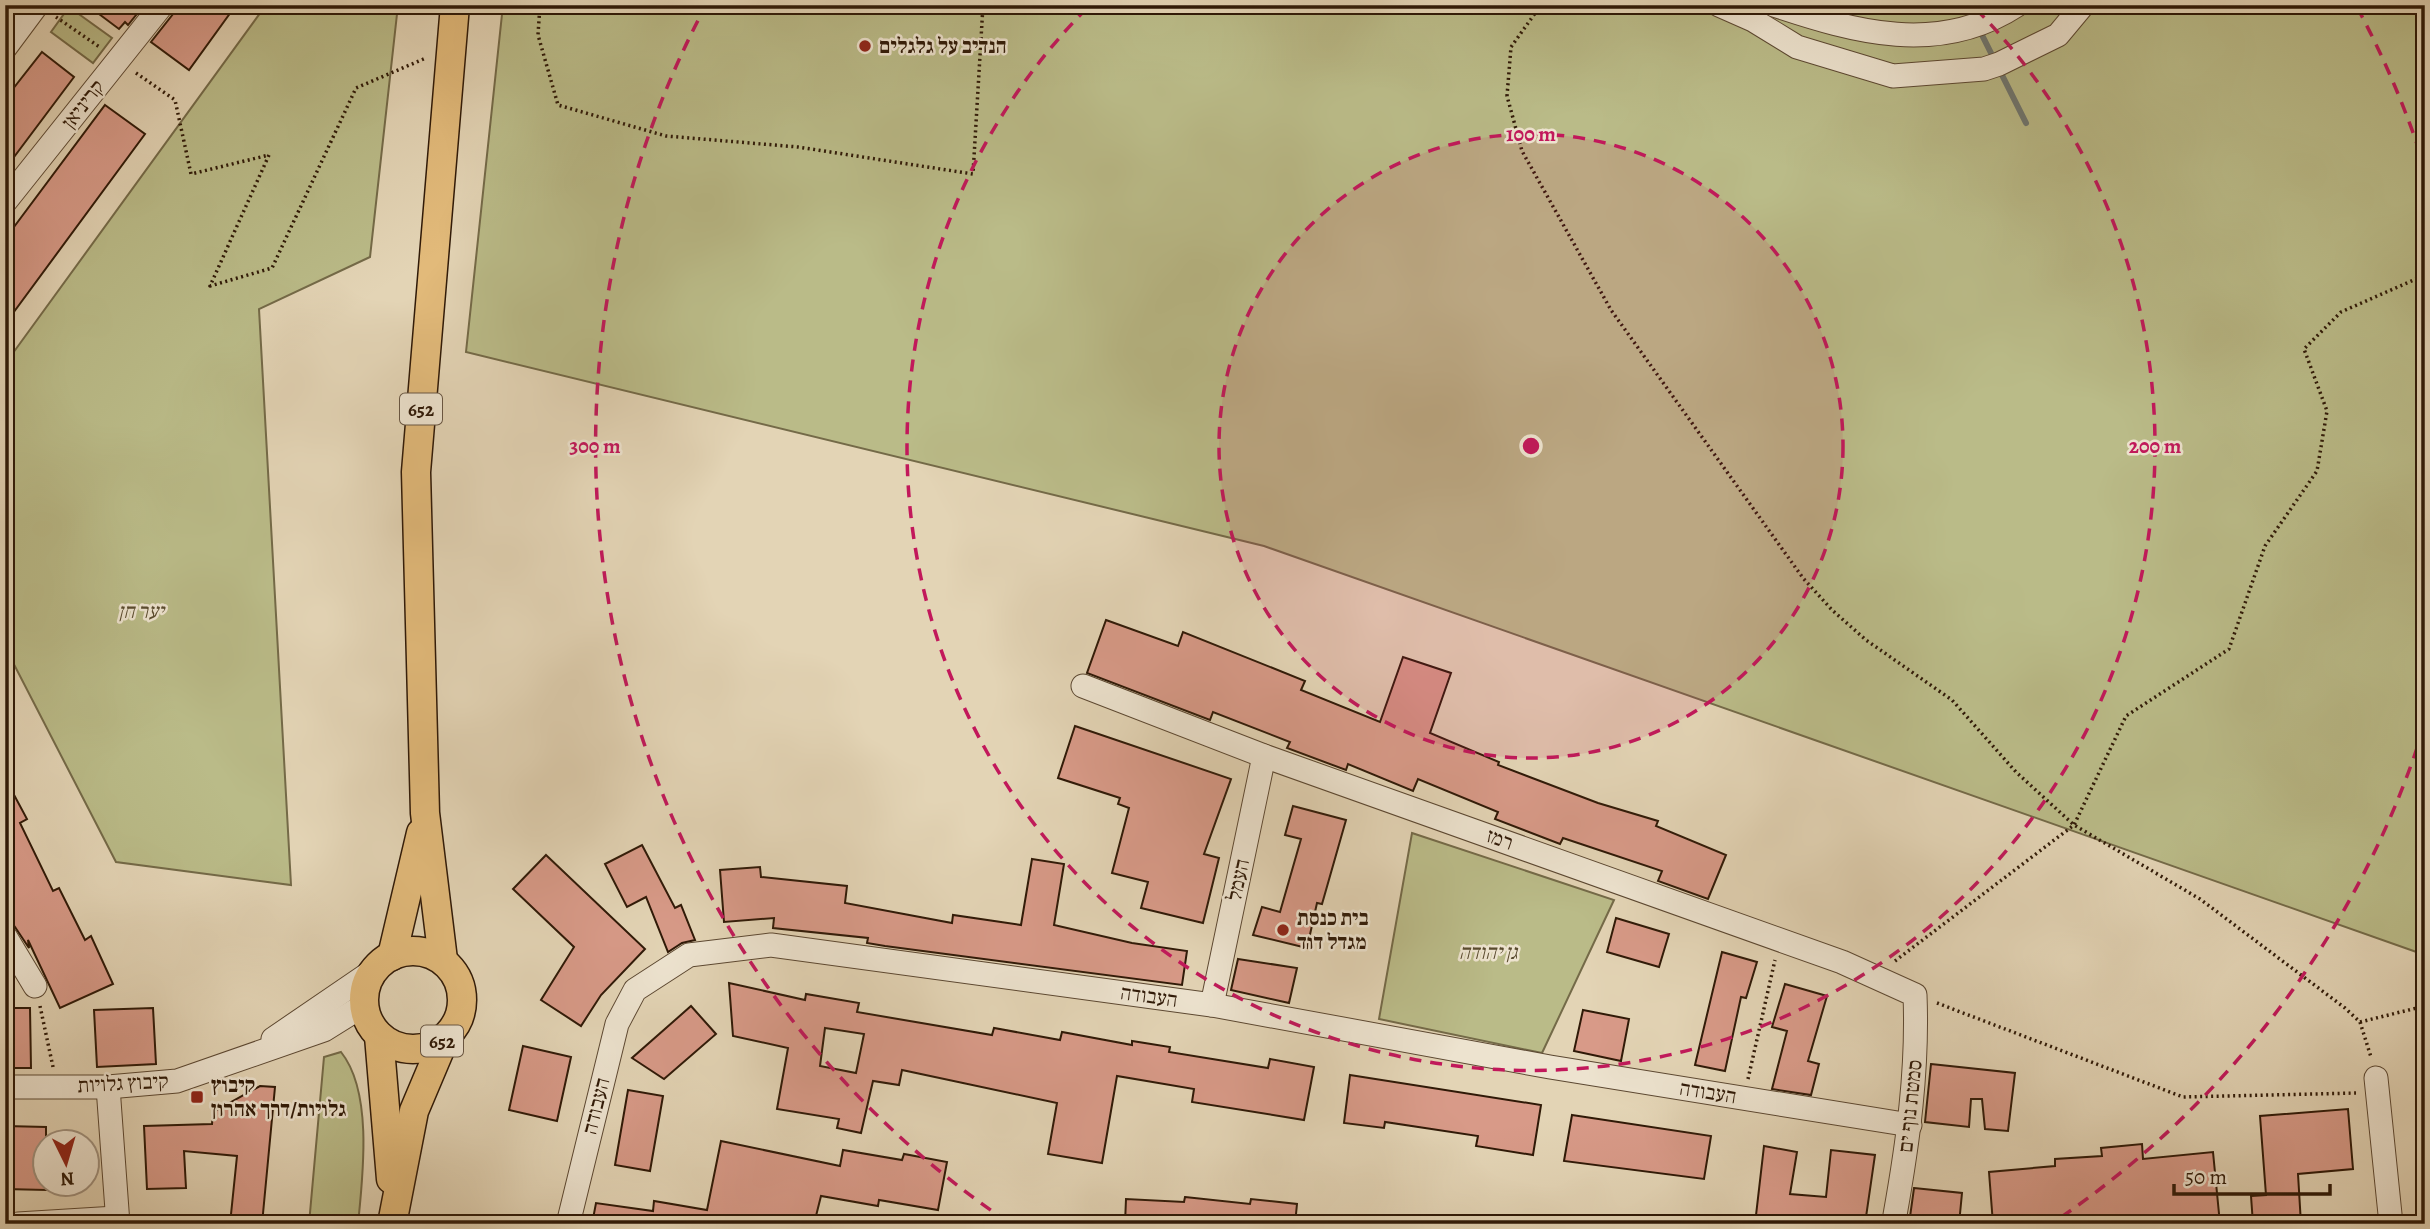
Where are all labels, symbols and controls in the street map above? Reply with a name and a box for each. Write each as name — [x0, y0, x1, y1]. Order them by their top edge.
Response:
place label: הנדיב על גלגלים — [879, 32, 1007, 60]
marker: הנדיב על גלגלים — [857, 38, 873, 54]
street label: קריניאן — [55, 74, 111, 134]
text: 100 m — [1506, 120, 1556, 148]
road number: 652 — [400, 394, 442, 424]
text: 300 m — [569, 432, 621, 460]
text: 200 m — [2129, 432, 2182, 460]
centre of rings — [1519, 434, 1543, 458]
park label: יער חן — [118, 597, 166, 625]
street label: רמז — [1483, 821, 1517, 857]
street label: העמל — [1220, 856, 1256, 904]
place label: בית כנסת מגדל דוד — [1297, 904, 1369, 956]
marker: בית כנסת מגדל דוד — [1275, 922, 1291, 938]
park label: גן יהודה — [1459, 938, 1519, 966]
street label: העבודה — [1119, 978, 1179, 1014]
road number: 652 — [421, 1026, 463, 1056]
street label: סמטת נוף ים — [1891, 1058, 1929, 1154]
street label: קיבוץ גלויות — [77, 1067, 169, 1099]
place label: קיבוץ גלויות/דרך אהרון — [211, 1071, 346, 1123]
street label: העבודה — [1677, 1074, 1739, 1110]
street label: העבודה — [575, 1075, 617, 1137]
marker: קיבוץ גלויות/דרך אהרון — [189, 1089, 205, 1105]
north arrow — [32, 1128, 102, 1198]
scale bar — [2174, 1152, 2330, 1196]
text: 50 m — [2185, 1163, 2227, 1191]
text: N — [59, 1165, 75, 1193]

